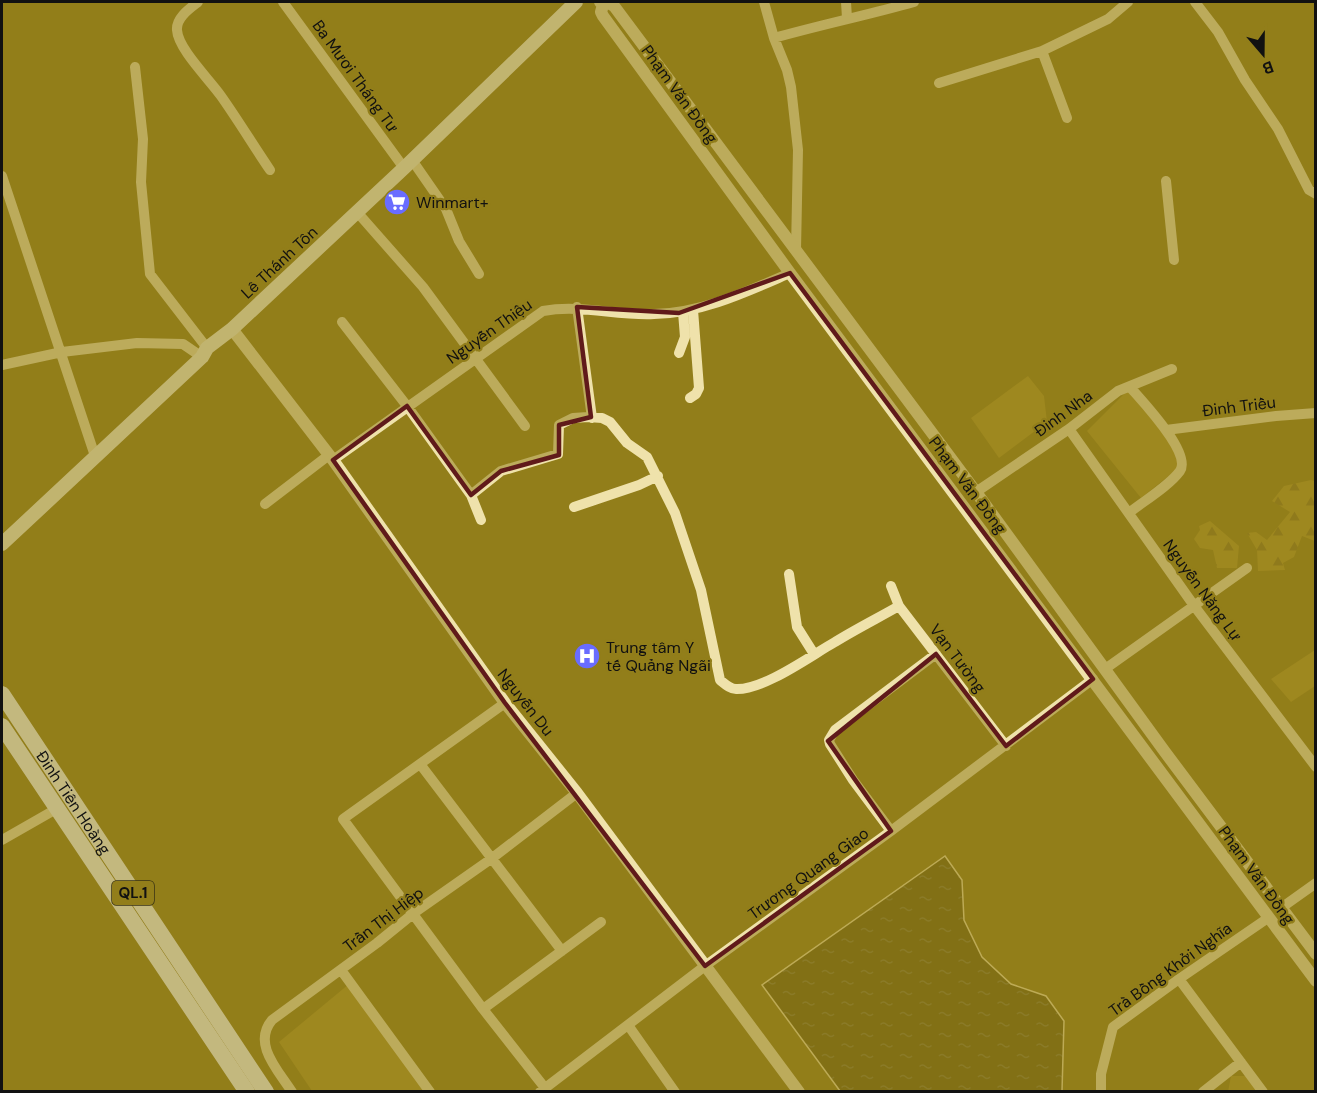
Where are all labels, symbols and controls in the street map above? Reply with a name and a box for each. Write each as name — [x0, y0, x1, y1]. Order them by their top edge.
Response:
street label: Ba Mươi Tháng Tư — [308, 16, 404, 137]
north arrow — [1233, 24, 1293, 84]
street label: Phạm Văn Đồng — [637, 41, 722, 148]
text: B — [1260, 56, 1276, 79]
supermarket icon: Winmart+ — [382, 187, 412, 217]
place label: Winmart+ — [416, 192, 489, 213]
street label: Lê Thánh Tôn — [237, 222, 322, 303]
street label: Nguyễn Thiệu — [442, 294, 536, 369]
street label: Đinh Nha — [1030, 385, 1096, 442]
street label: Đinh Triều — [1201, 392, 1277, 421]
street label: Phạm Văn Đồng — [924, 432, 1011, 538]
street label: Nguyễn Năng Lự — [1159, 535, 1247, 646]
street label: Vạn Tường — [925, 619, 991, 697]
place label: Trung tâm Y tế Quảng Ngãi — [606, 637, 711, 676]
hospital icon: Trung tâm Y tế Quảng Ngãi — [572, 641, 602, 671]
street label: Nguyễn Du — [493, 664, 559, 740]
street label: Đinh Tiên Hoàng — [31, 747, 116, 859]
street label: Trương Quang Giao — [744, 822, 873, 924]
street label: Phạm Văn Đồng — [1214, 822, 1299, 929]
road number: QL.1 — [112, 881, 154, 905]
street label: Trần Thị Hiệp — [339, 882, 428, 957]
street label: Trà Bồng Khởi Nghĩa — [1105, 918, 1236, 1021]

